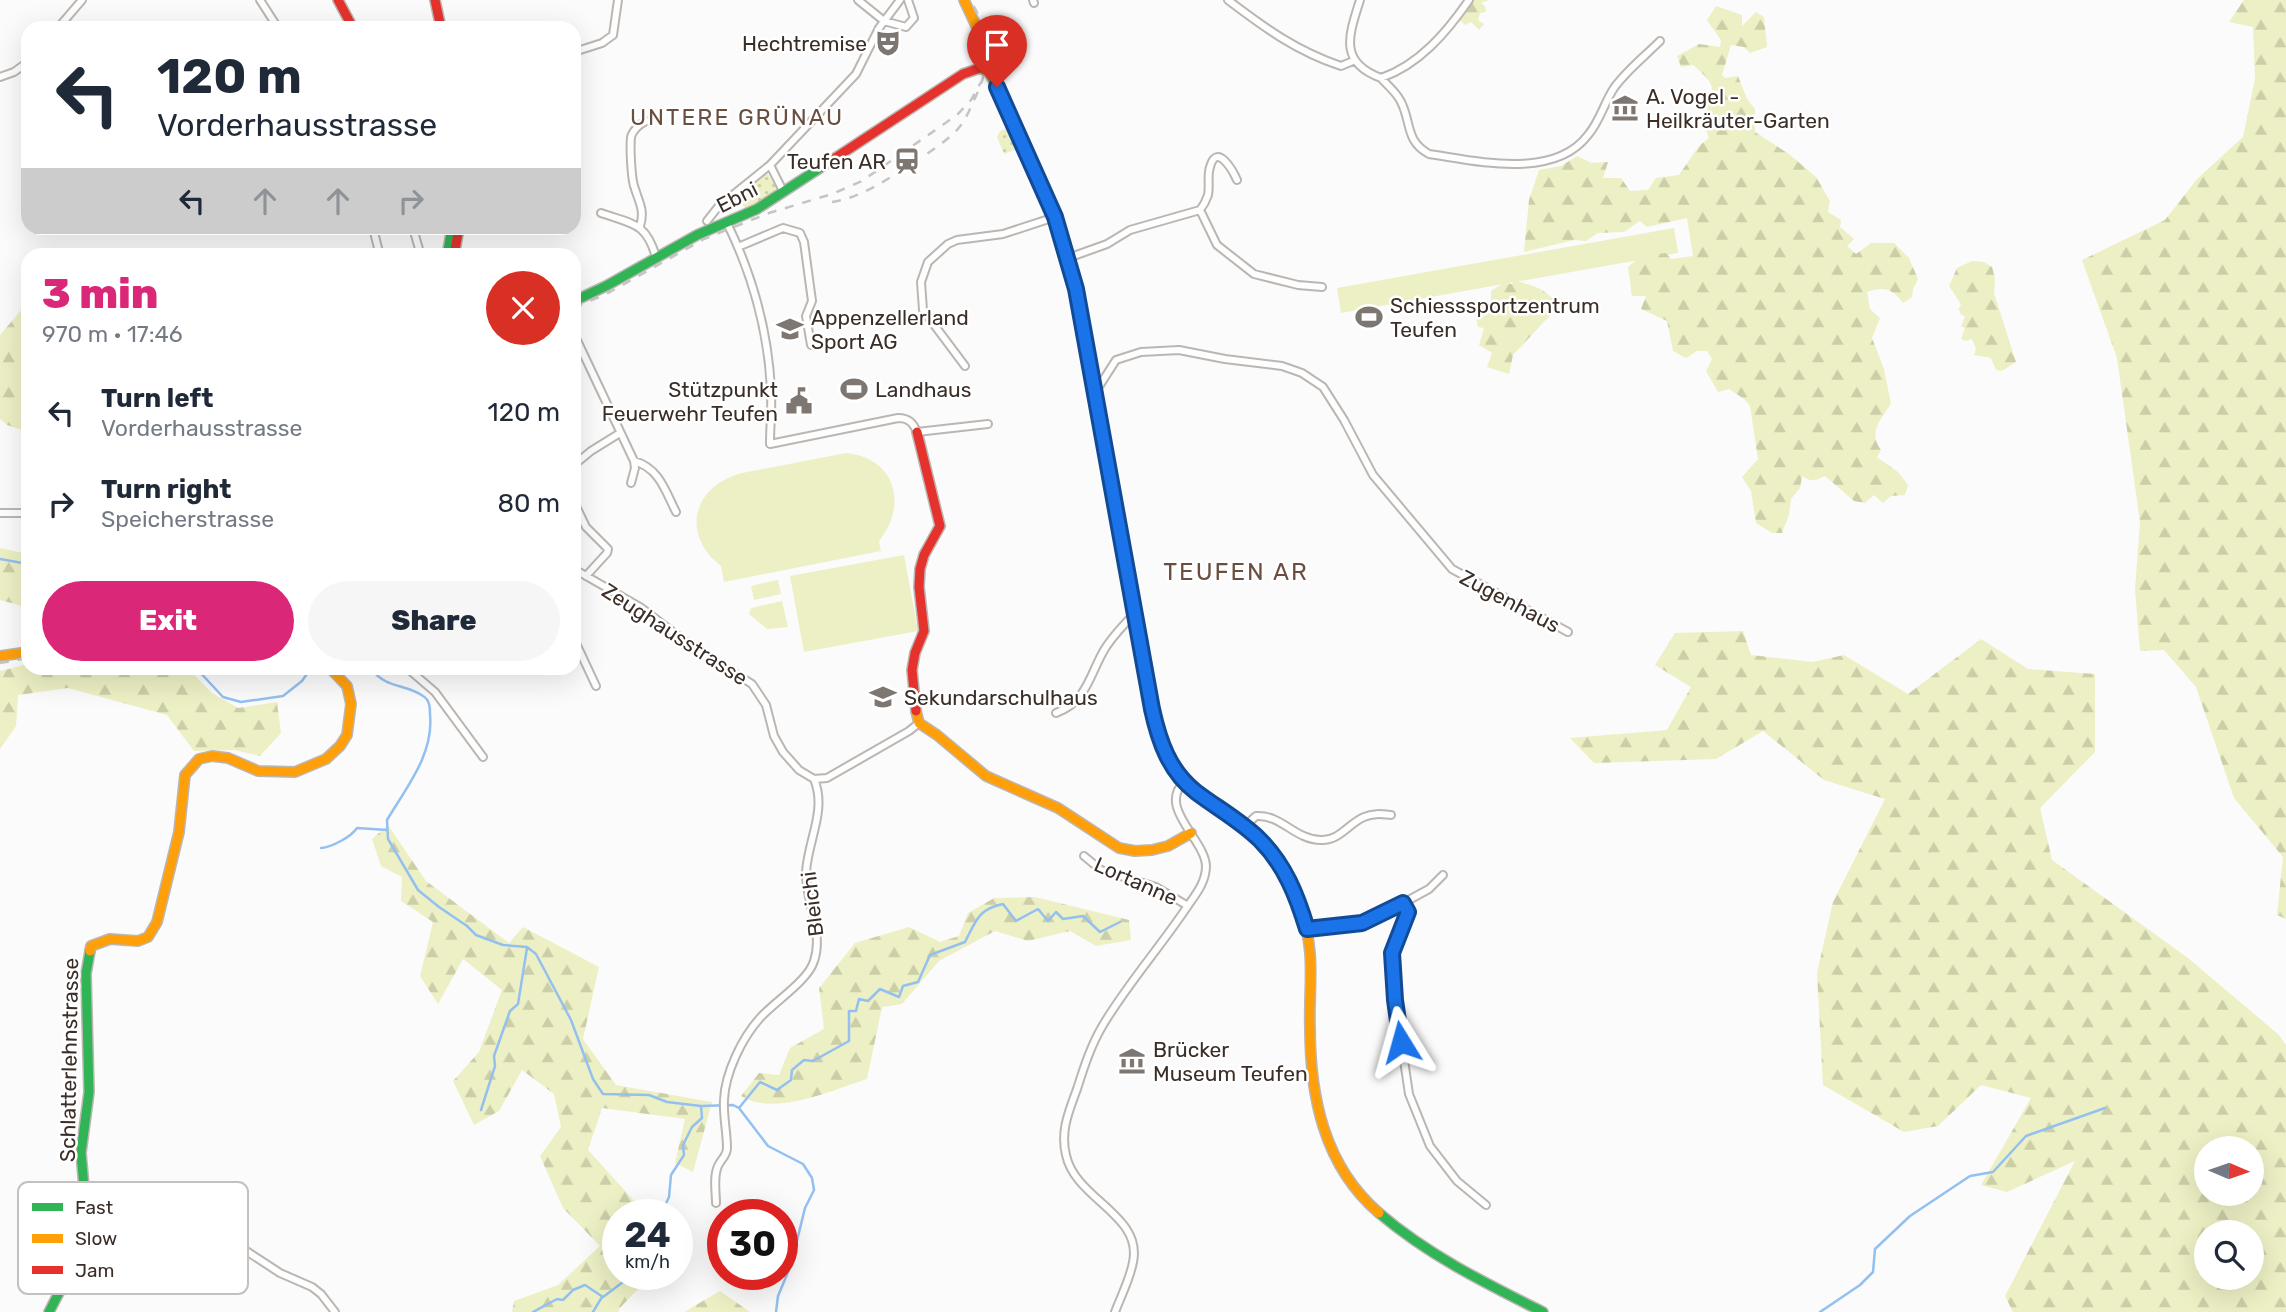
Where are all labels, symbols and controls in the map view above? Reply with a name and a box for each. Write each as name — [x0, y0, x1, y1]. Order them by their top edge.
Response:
pin — [967, 15, 1027, 87]
icon: arrive — [978, 26, 1016, 64]
theatre icon: Hechtremise — [873, 28, 903, 58]
place label: Hechtremise — [742, 31, 867, 56]
text: 120 m — [157, 47, 302, 105]
icon: left — [42, 49, 133, 140]
place label: A. Vogel - Heilkräuter-Garten — [1646, 84, 1830, 133]
museum icon: A. Vogel - Heilkräuter-Garten — [1610, 93, 1640, 123]
district label: UNTERE GRÜNAU — [630, 103, 844, 131]
text: Vorderhausstrasse — [157, 106, 437, 144]
station icon: Teufen AR — [892, 146, 922, 176]
place label: Teufen AR — [787, 149, 886, 174]
street label: Ebni — [712, 176, 762, 218]
icon: left — [173, 182, 211, 220]
icon: ahead — [246, 182, 284, 220]
icon: ahead — [319, 182, 357, 220]
icon: right — [392, 182, 430, 220]
text: 3 min — [42, 269, 158, 319]
button: close — [486, 271, 560, 345]
place label: Schiesssportzentrum Teufen — [1390, 293, 1600, 342]
sports icon: Schiesssportzentrum Teufen — [1354, 302, 1384, 332]
place label: Appenzellerland Sport AG — [811, 305, 969, 354]
school or university icon: Appenzellerland Sport AG — [775, 314, 805, 344]
text: 970 m · 17:46 — [42, 320, 183, 348]
sports icon: Landhaus — [839, 374, 869, 404]
place label: Stützpunkt Feuerwehr Teufen — [602, 377, 778, 426]
place label: Landhaus — [875, 377, 971, 402]
text: Turn left — [101, 383, 213, 414]
public building icon: Stützpunkt Feuerwehr Teufen — [784, 386, 814, 416]
icon: left — [42, 394, 80, 432]
text: 120 m — [488, 397, 560, 428]
text: Vorderhausstrasse — [101, 414, 302, 442]
text: Turn right — [101, 474, 231, 505]
icon: right — [42, 485, 80, 523]
text: 80 m — [497, 488, 560, 519]
text: Speicherstrasse — [101, 505, 274, 533]
district label: TEUFEN AR — [1163, 558, 1309, 586]
street label: Zugenhaus — [1456, 564, 1564, 638]
street label: Zeughausstrasse — [598, 578, 752, 690]
button: Exit — [42, 581, 294, 661]
button: Share — [308, 581, 560, 661]
school or university icon: Sekundarschulhaus — [868, 682, 898, 712]
place label: Sekundarschulhaus — [904, 685, 1098, 710]
street label: Lortanne — [1090, 852, 1182, 910]
street label: Bleichi — [796, 870, 828, 938]
street label: Schlatterlehnstrasse — [55, 958, 83, 1162]
position arrow — [1364, 1005, 1438, 1079]
place label: Brücker Museum Teufen — [1153, 1037, 1308, 1086]
museum icon: Brücker Museum Teufen — [1117, 1046, 1147, 1076]
north arrow — [2194, 1136, 2264, 1206]
map controls — [2194, 1136, 2264, 1290]
legend — [18, 1182, 248, 1294]
text: Fast — [75, 1196, 114, 1219]
speed limit sign: 30 — [707, 1199, 798, 1290]
text: 24 — [624, 1214, 671, 1256]
button: search — [2194, 1220, 2264, 1290]
text: Slow — [75, 1227, 117, 1250]
text: km/h — [625, 1251, 670, 1273]
text: Jam — [75, 1259, 114, 1282]

